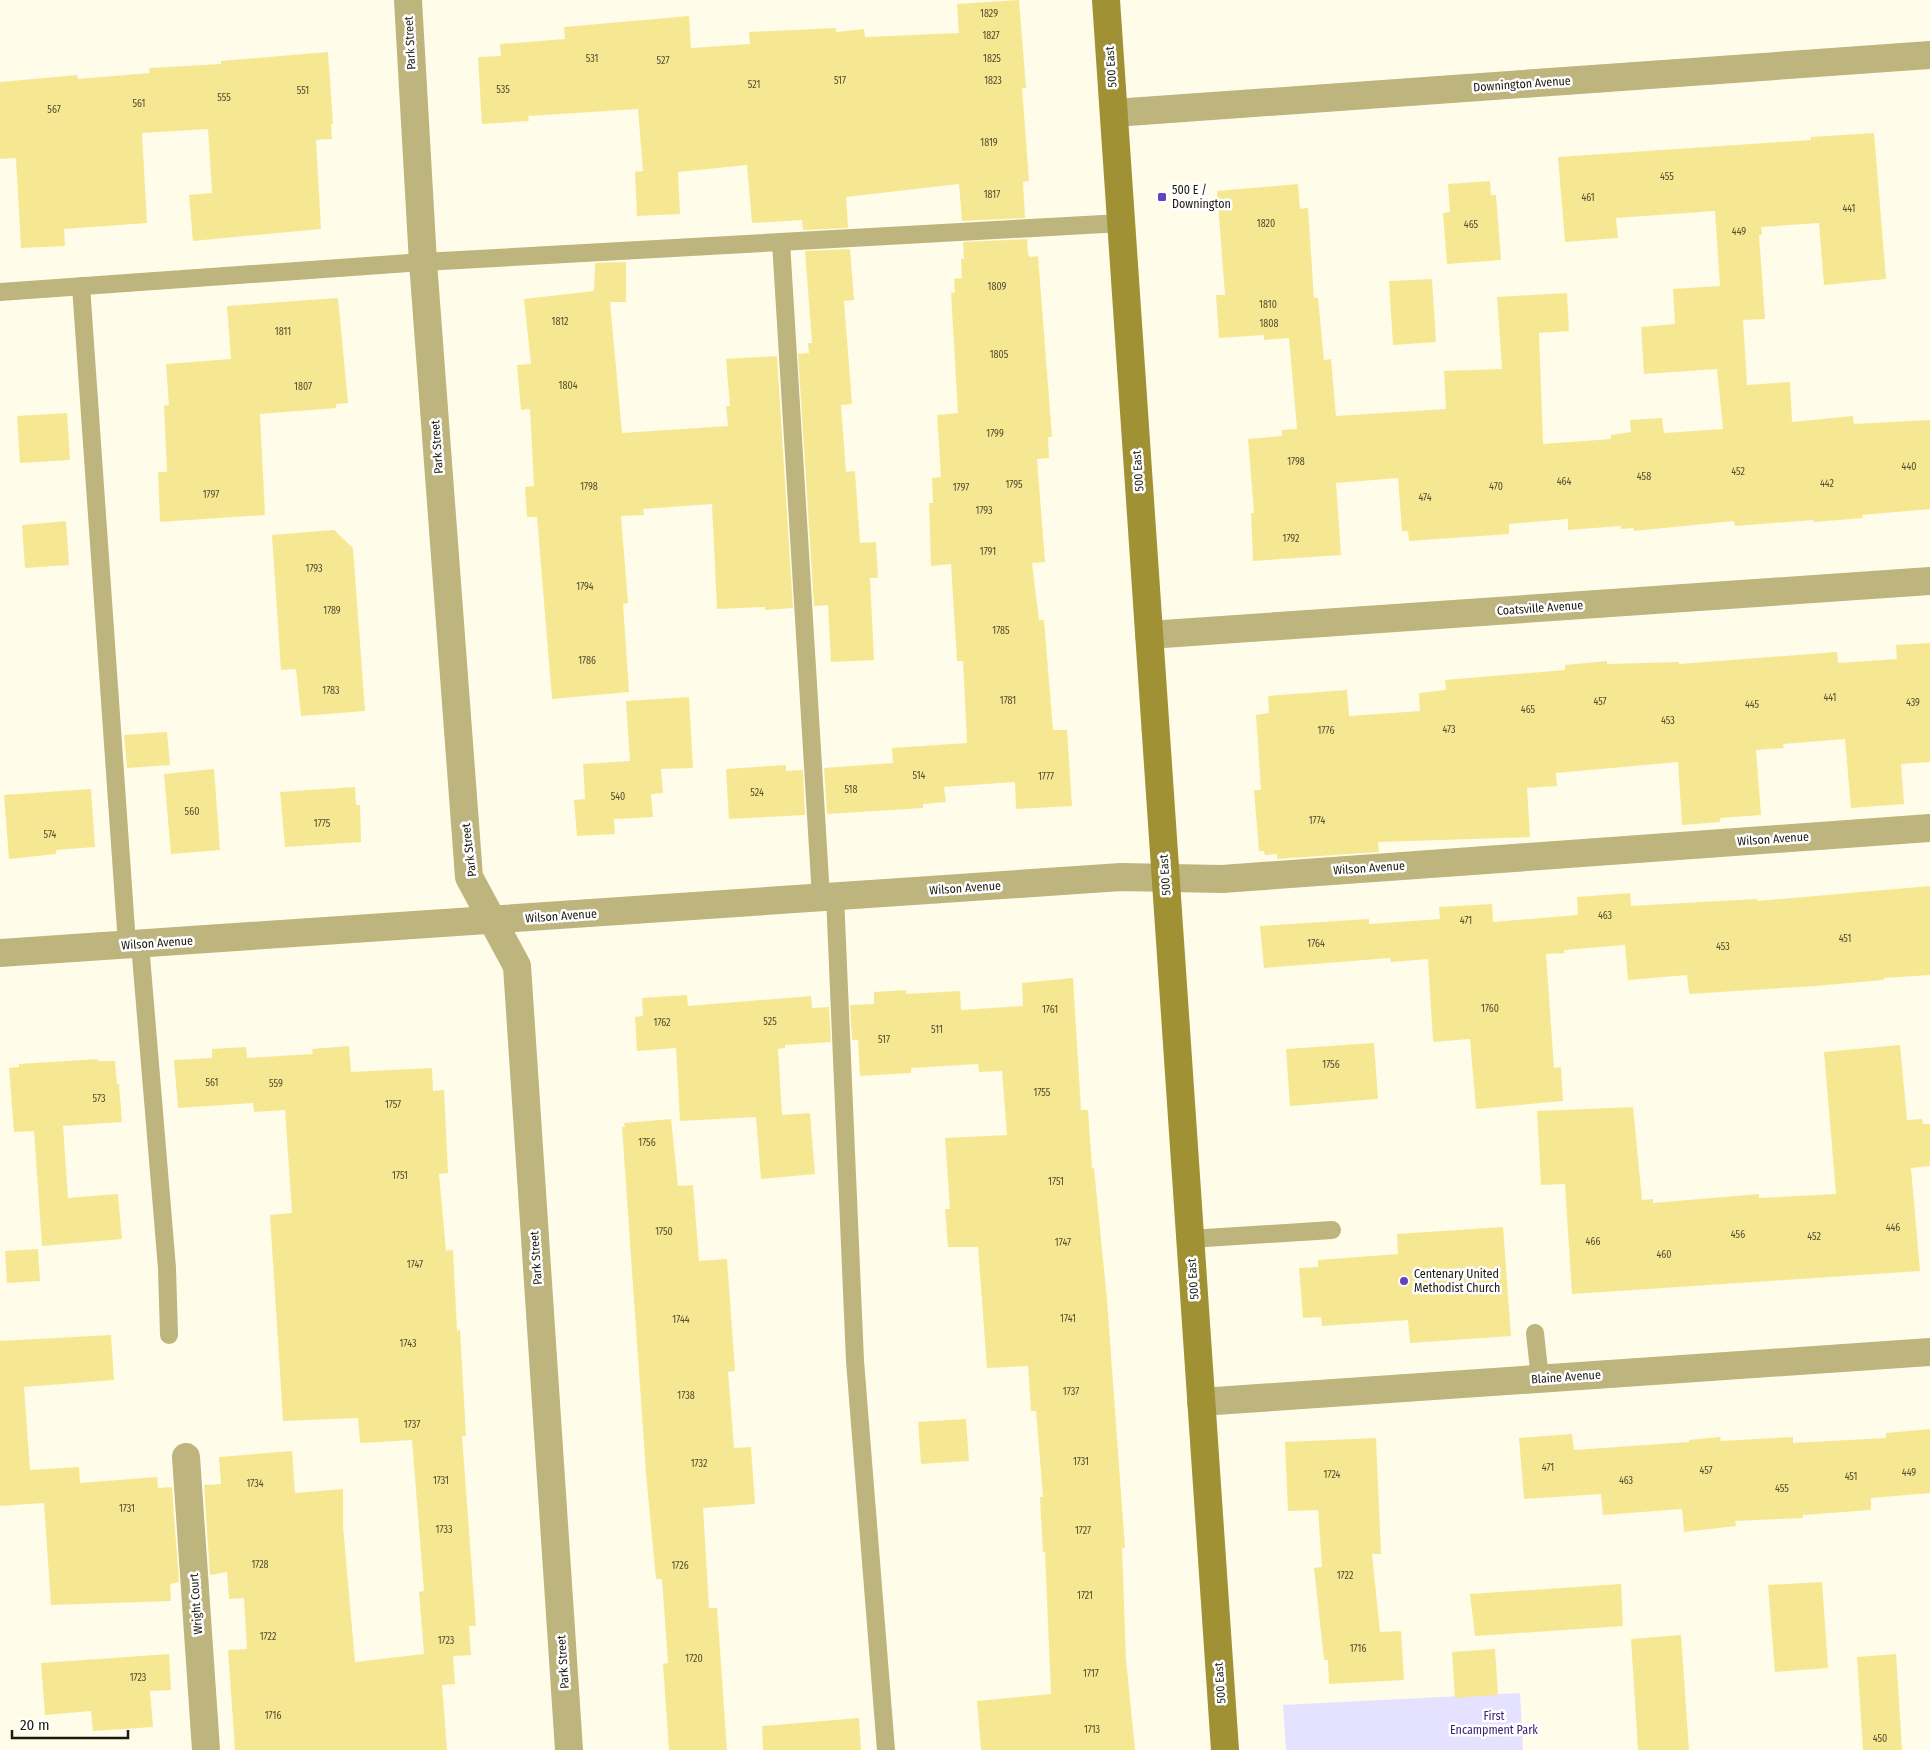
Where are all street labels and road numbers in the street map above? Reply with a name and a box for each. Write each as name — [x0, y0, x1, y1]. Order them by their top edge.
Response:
street label: Park Street — [402, 16, 418, 70]
street label: 500 East — [1103, 46, 1119, 88]
street label: Downington Avenue — [1473, 74, 1571, 94]
street label: Park Street — [428, 420, 446, 474]
street label: 500 East — [1130, 450, 1146, 492]
street label: Coatsville Avenue — [1496, 598, 1584, 618]
street label: Park Street — [459, 822, 479, 877]
street label: Wilson Avenue — [1737, 830, 1809, 848]
street label: 500 East — [1157, 854, 1173, 896]
street label: Wilson Avenue — [1333, 859, 1405, 877]
street label: Wilson Avenue — [929, 879, 1001, 897]
street label: Wilson Avenue — [525, 907, 597, 925]
street label: Wilson Avenue — [121, 934, 193, 952]
street label: Park Street — [527, 1231, 545, 1285]
street label: 500 East — [1185, 1258, 1201, 1300]
street label: Blaine Avenue — [1531, 1368, 1601, 1386]
street label: Wright Court — [187, 1573, 205, 1635]
street label: Park Street — [554, 1635, 572, 1689]
street label: 500 East — [1212, 1662, 1228, 1704]

